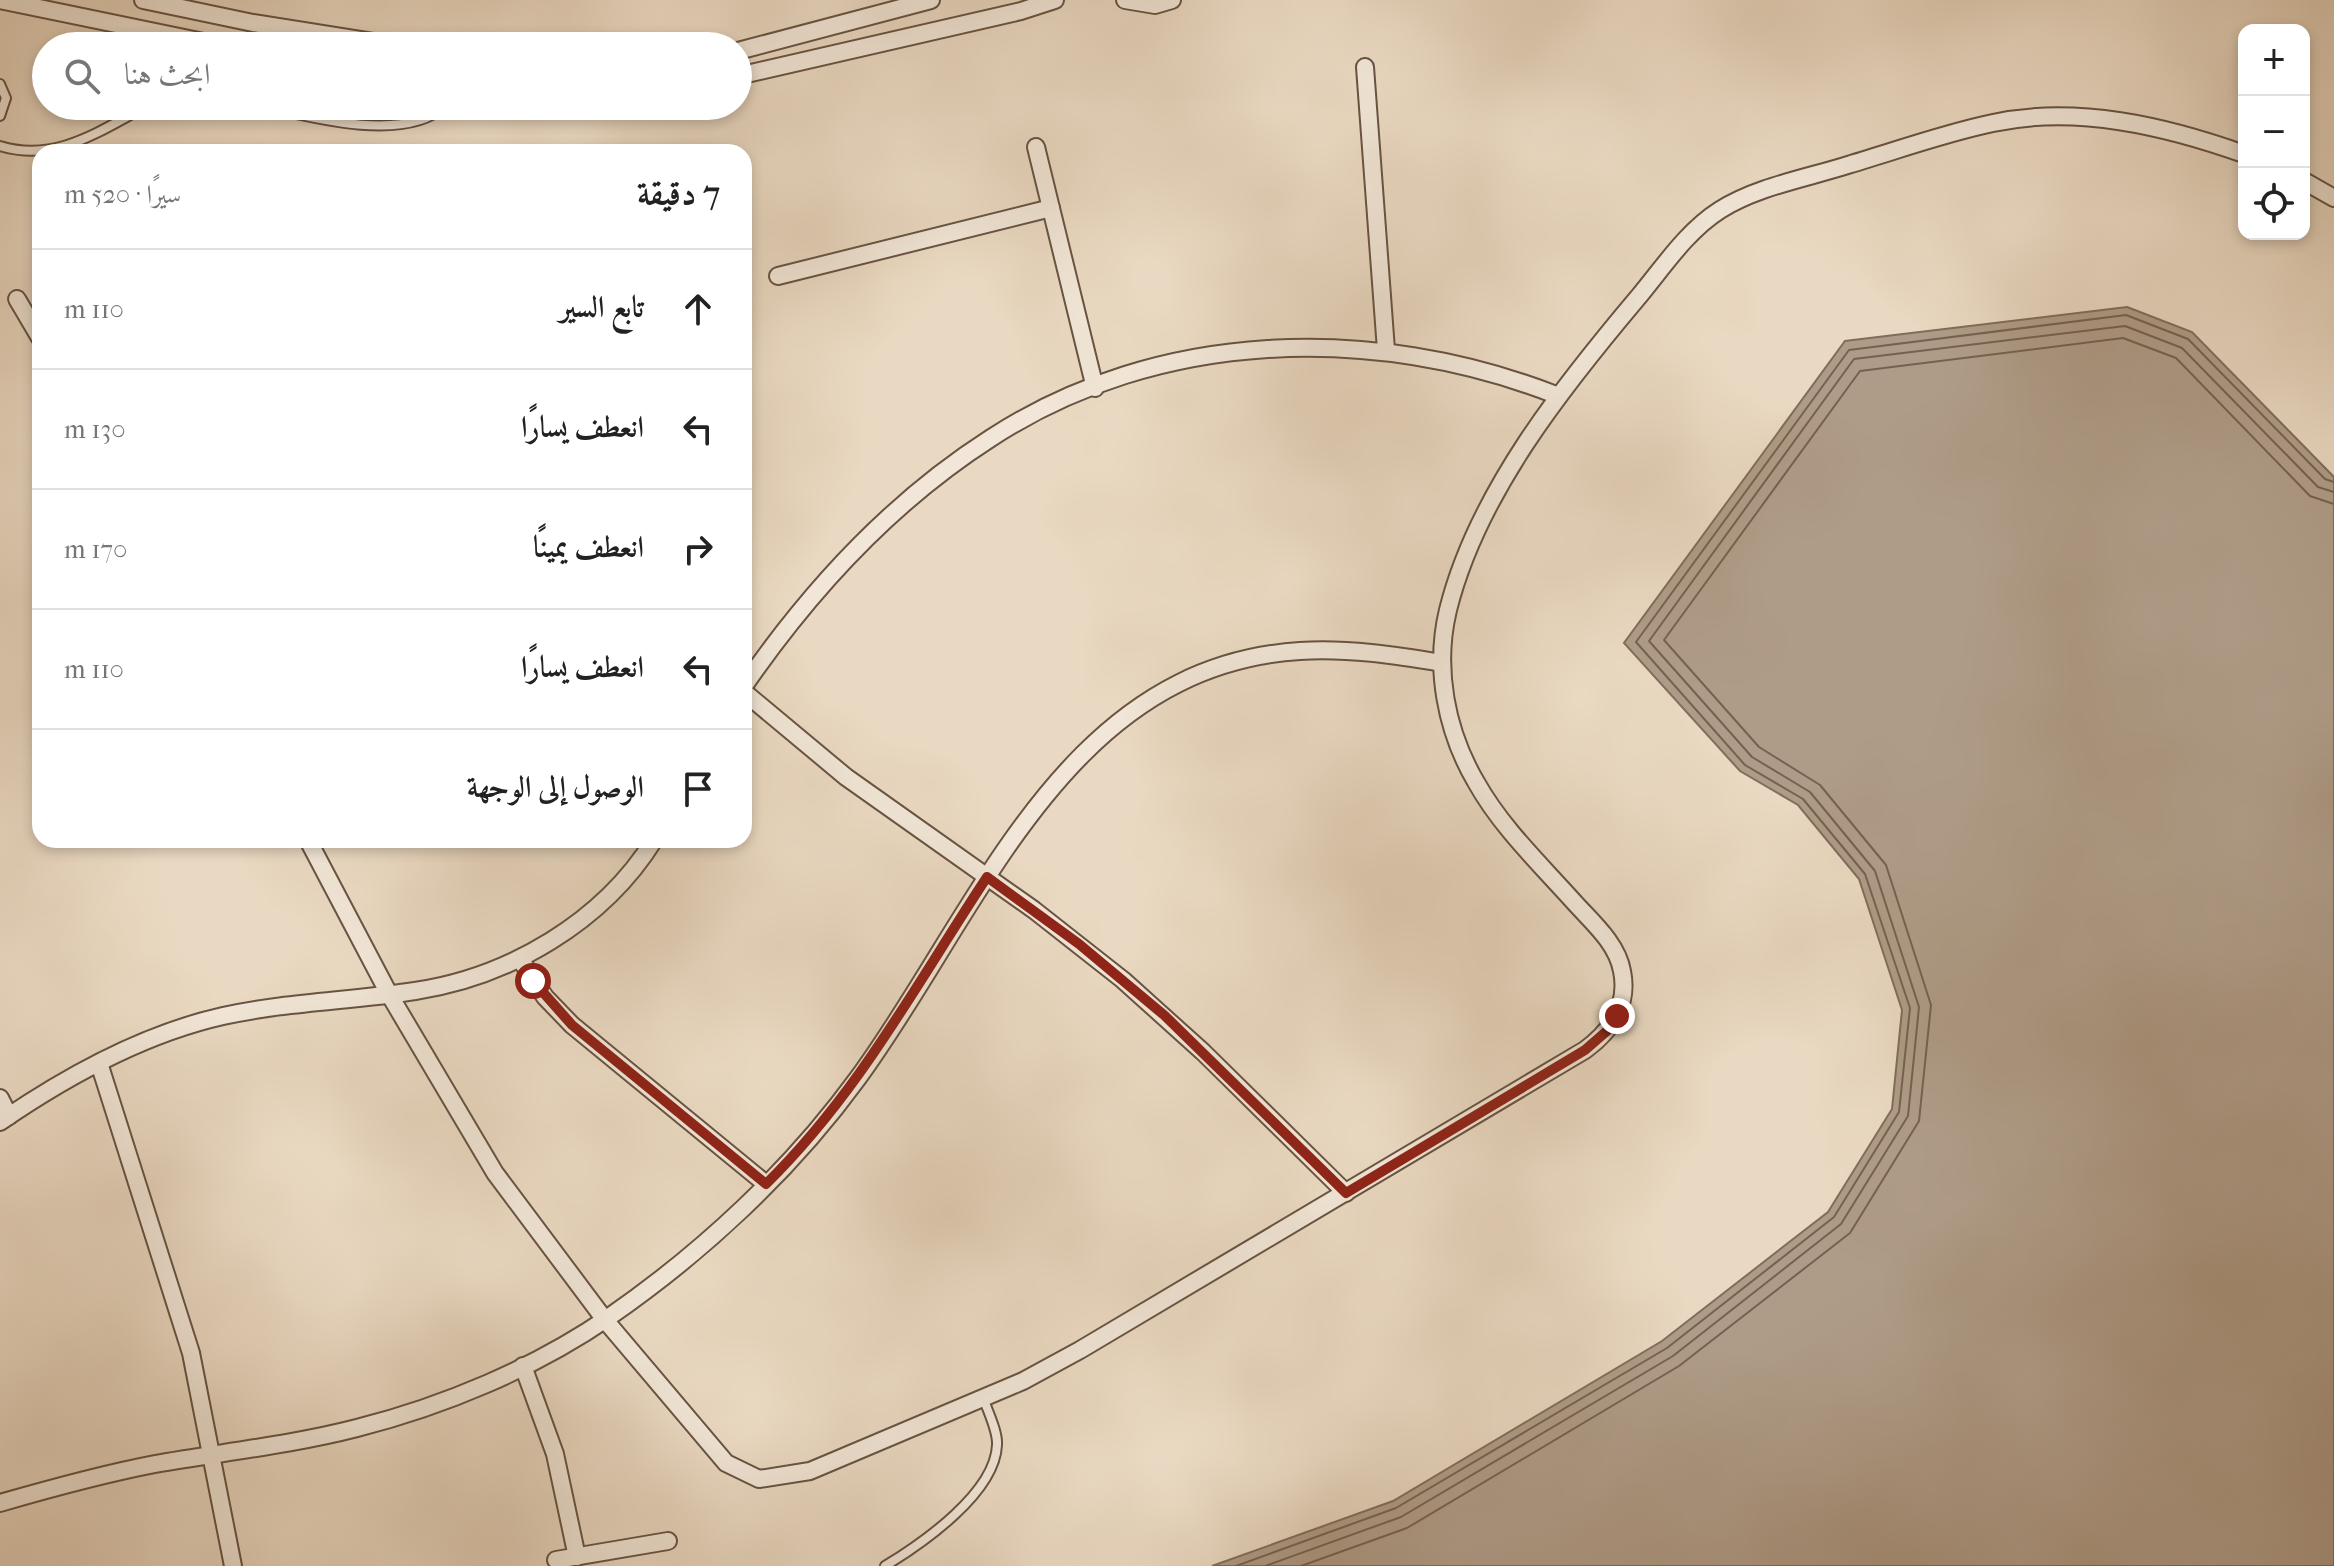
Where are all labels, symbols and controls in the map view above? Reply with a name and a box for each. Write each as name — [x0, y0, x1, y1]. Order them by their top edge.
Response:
map controls — [2238, 24, 2310, 240]
button: + — [2238, 24, 2310, 96]
search box — [32, 32, 752, 120]
icon: search — [60, 54, 104, 98]
text: ابحث هنا — [124, 57, 210, 92]
button: − — [2238, 96, 2310, 168]
button: locate — [2238, 168, 2310, 240]
text: 7 دقيقة — [637, 173, 720, 213]
text: سيرًا · 520 m — [64, 179, 181, 210]
icon: ahead — [676, 287, 720, 331]
text: تابع السير — [559, 290, 644, 325]
text: 110 m — [64, 294, 124, 325]
icon: left — [676, 407, 720, 451]
text: انعطف يسارًا — [521, 410, 644, 445]
text: 130 m — [64, 414, 126, 445]
icon: right — [676, 527, 720, 571]
text: انعطف يمينًا — [533, 530, 644, 565]
text: 170 m — [64, 534, 127, 565]
icon: left — [676, 647, 720, 691]
text: انعطف يسارًا — [521, 650, 644, 685]
text: 110 m — [64, 654, 124, 685]
icon: arrive — [676, 767, 720, 811]
text: الوصول إلى الوجهة — [467, 770, 644, 805]
route start — [515, 963, 551, 999]
route end — [1599, 998, 1635, 1034]

